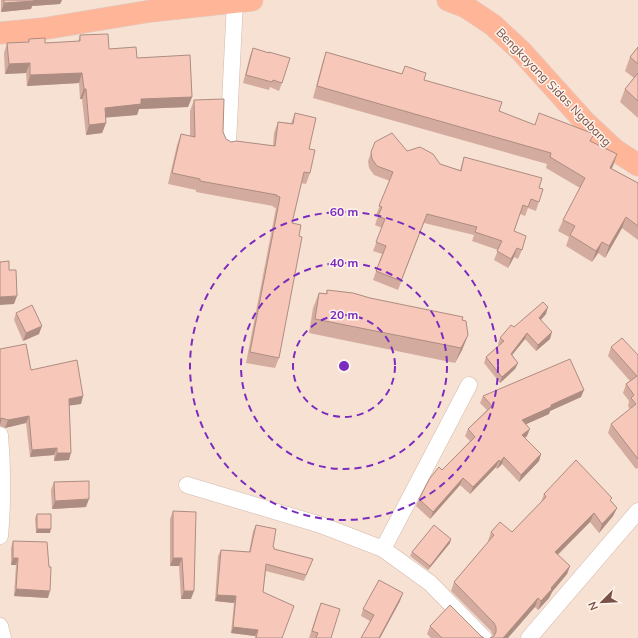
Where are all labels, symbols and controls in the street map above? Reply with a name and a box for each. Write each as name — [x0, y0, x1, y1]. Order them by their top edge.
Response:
street label: Bengkayang Sidas Ngabang — [493, 25, 615, 149]
text: 60 m — [330, 204, 358, 219]
text: 40 m — [330, 255, 358, 270]
text: 20 m — [330, 307, 358, 322]
centre of rings — [337, 359, 351, 373]
north arrow — [582, 582, 622, 622]
text: N — [585, 599, 601, 613]

